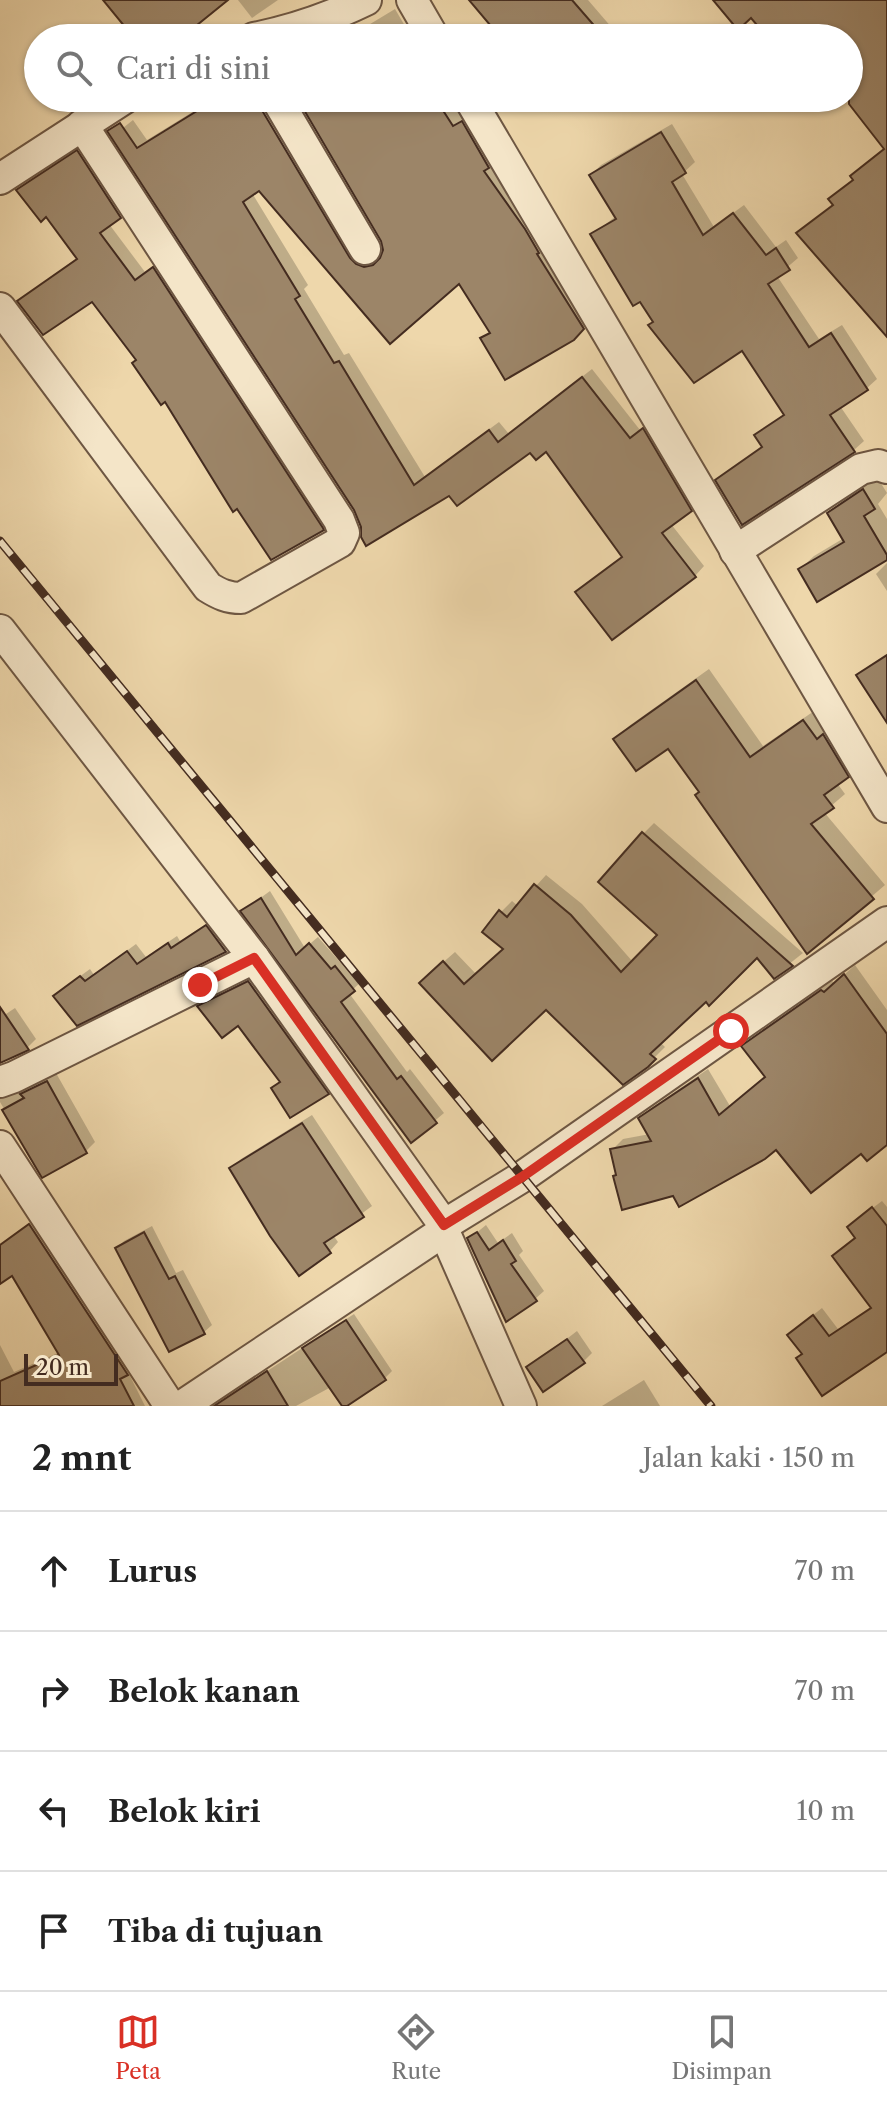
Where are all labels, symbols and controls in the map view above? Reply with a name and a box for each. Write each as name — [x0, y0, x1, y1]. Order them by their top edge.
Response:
search box — [24, 24, 863, 112]
icon: search — [52, 46, 96, 90]
text: Cari di sini — [116, 50, 270, 87]
route end — [182, 967, 218, 1003]
route start — [713, 1013, 749, 1049]
scale bar — [24, 1350, 118, 1386]
text: 20 m — [36, 1354, 89, 1381]
text: 2 mnt — [32, 1437, 131, 1479]
text: Jalan kaki · 150 m — [643, 1442, 855, 1474]
icon: ahead — [32, 1549, 76, 1593]
text: Lurus — [108, 1553, 197, 1590]
text: 70 m — [795, 1555, 855, 1587]
icon: right — [32, 1669, 76, 1713]
text: Belok kanan — [108, 1673, 300, 1710]
text: 70 m — [795, 1675, 855, 1707]
icon: left — [32, 1789, 76, 1833]
text: Belok kiri — [108, 1793, 260, 1830]
text: 10 m — [796, 1795, 855, 1827]
icon: arrive — [32, 1909, 76, 1953]
text: Tiba di tujuan — [108, 1913, 323, 1950]
tab: Peta — [115, 2010, 161, 2085]
tab: Rute — [391, 2010, 441, 2085]
tab: Disimpan — [672, 2010, 772, 2085]

